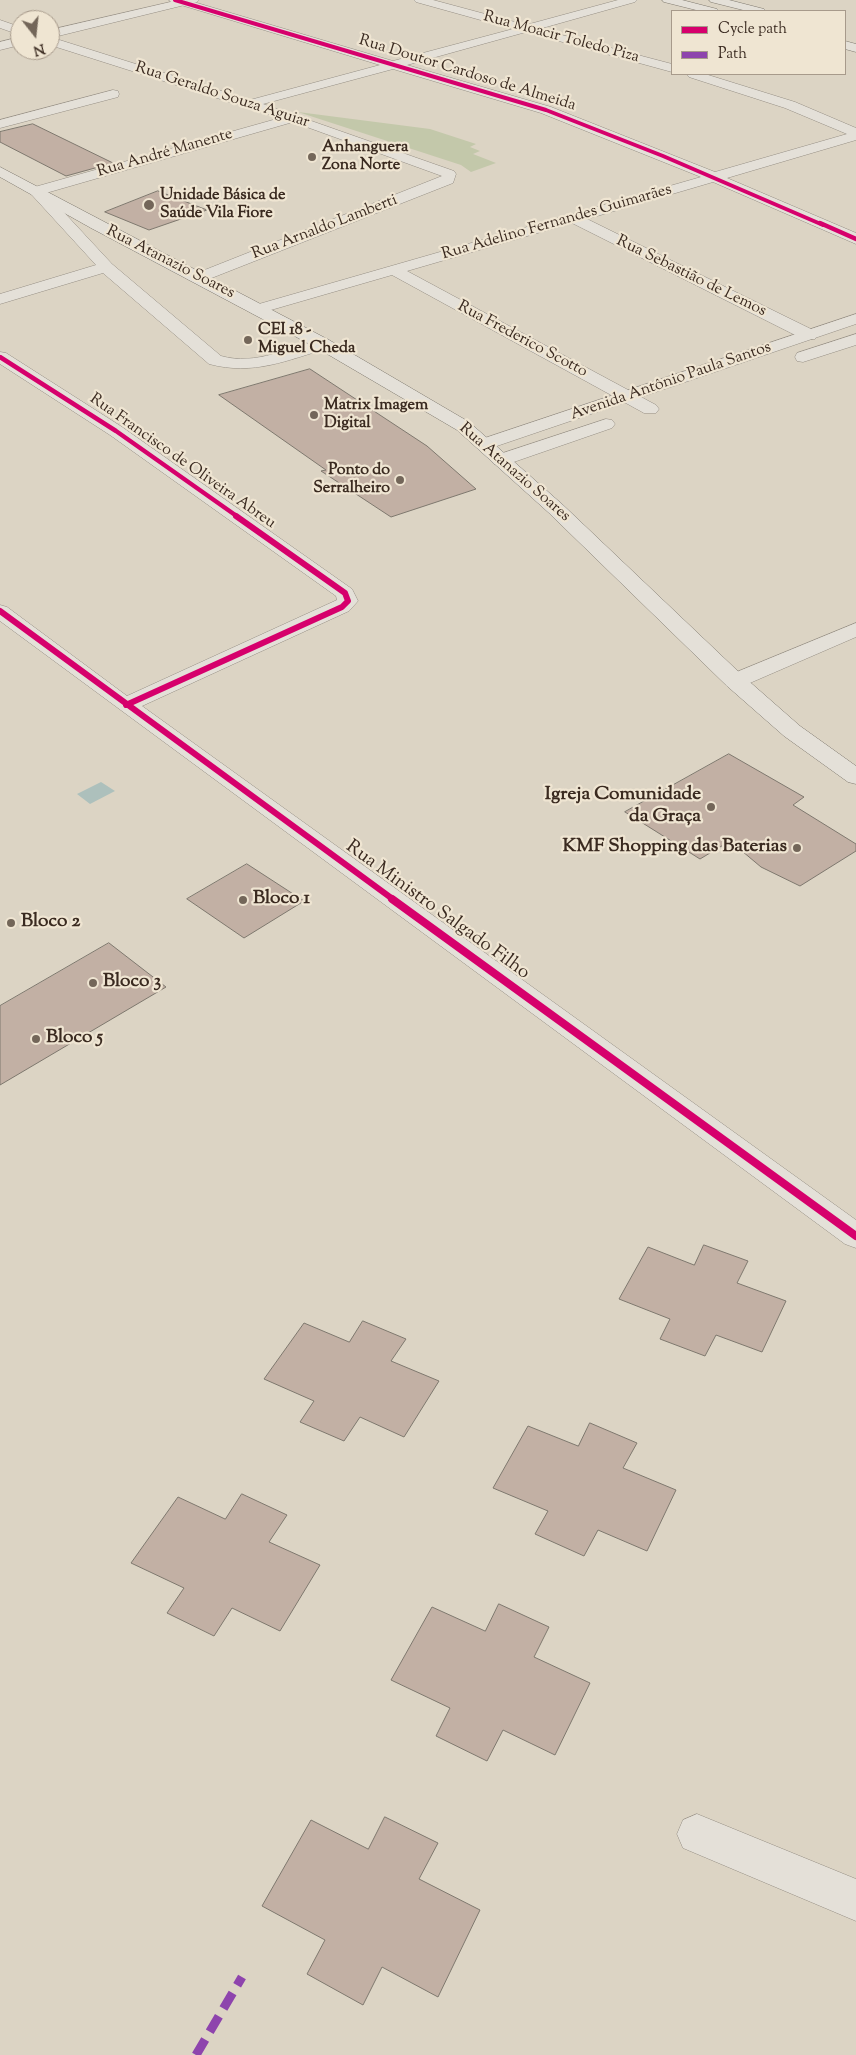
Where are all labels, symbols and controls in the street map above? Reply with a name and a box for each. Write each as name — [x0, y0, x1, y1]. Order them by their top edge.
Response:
street label: Rua Moacir Toledo Piza — [481, 8, 641, 68]
north arrow — [10, 10, 60, 60]
legend — [671, 10, 846, 75]
text: Cycle path — [718, 19, 787, 40]
street label: Rua Doutor Cardoso de Almeida — [356, 32, 578, 116]
text: N — [31, 37, 47, 60]
text: Path — [718, 44, 747, 65]
street label: Rua Geraldo Souza Aguiar — [132, 59, 312, 133]
street label: Rua André Manente — [95, 125, 235, 183]
place label: Anhanguera Zona Norte — [322, 138, 408, 176]
marker: Anhanguera Zona Norte — [306, 151, 318, 163]
street label: Rua Adelino Fernandes Guimarães — [440, 181, 674, 265]
place label: Unidade Básica de Saúde Vila Fiore — [160, 186, 285, 224]
street label: Rua Arnaldo Lamberti — [250, 191, 400, 265]
marker: Unidade Básica de Saúde Vila Fiore — [142, 198, 156, 212]
street label: Rua Atanazio Soares — [103, 222, 237, 304]
street label: Rua Sebastião de Lemos — [613, 232, 769, 322]
street label: Rua Frederico Scotto — [454, 298, 590, 382]
place label: CEI 18 - Miguel Cheda — [258, 321, 355, 359]
marker: CEI 18 - Miguel Cheda — [242, 334, 254, 346]
street label: Avenida Antônio Paula Santos — [568, 339, 774, 425]
street label: Rua Francisco de Oliveira Abreu — [85, 390, 279, 534]
place label: Matrix Imagem Digital — [324, 396, 428, 434]
marker: Matrix Imagem Digital — [308, 409, 320, 421]
street label: Rua Atanazio Soares — [454, 419, 574, 527]
place label: Ponto do Serralheiro — [313, 461, 390, 499]
marker: Ponto do Serralheiro — [394, 474, 406, 486]
place label: Igreja Comunidade da Graça — [545, 785, 701, 829]
marker: Igreja Comunidade da Graça — [705, 801, 717, 813]
street label: Rua Ministro Salgado Filho — [340, 837, 534, 985]
place label: KMF Shopping das Baterias — [562, 837, 787, 859]
marker: KMF Shopping das Baterias — [791, 842, 803, 854]
place label: Bloco 1 — [253, 889, 310, 911]
marker: Bloco 1 — [237, 894, 249, 906]
place label: Bloco 2 — [21, 912, 80, 934]
marker: Bloco 2 — [5, 917, 17, 929]
place label: Bloco 3 — [103, 972, 161, 994]
marker: Bloco 3 — [87, 977, 99, 989]
place label: Bloco 5 — [46, 1028, 103, 1050]
marker: Bloco 5 — [30, 1033, 42, 1045]

